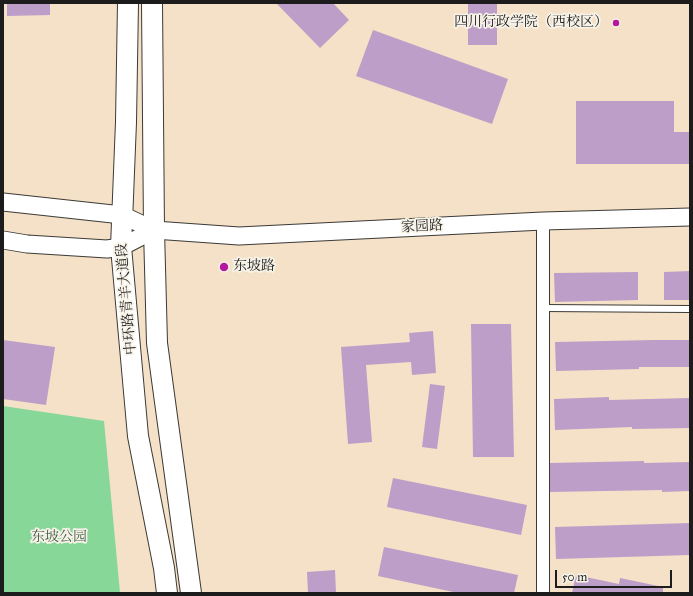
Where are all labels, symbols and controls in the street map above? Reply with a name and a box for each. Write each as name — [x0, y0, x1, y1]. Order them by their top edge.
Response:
place label: 四川行政学院（西校区） — [454, 15, 608, 31]
marker: 四川行政学院（西校区） — [611, 18, 621, 28]
street label: 家园路 — [401, 218, 443, 236]
street label: 中环路青羊大道段 — [114, 242, 140, 356]
place label: 东坡路 — [233, 259, 275, 275]
marker: 东坡路 — [218, 261, 230, 273]
park label: 东坡公园 — [31, 530, 87, 546]
scale bar — [557, 562, 674, 588]
text: 50 m — [562, 570, 587, 584]

